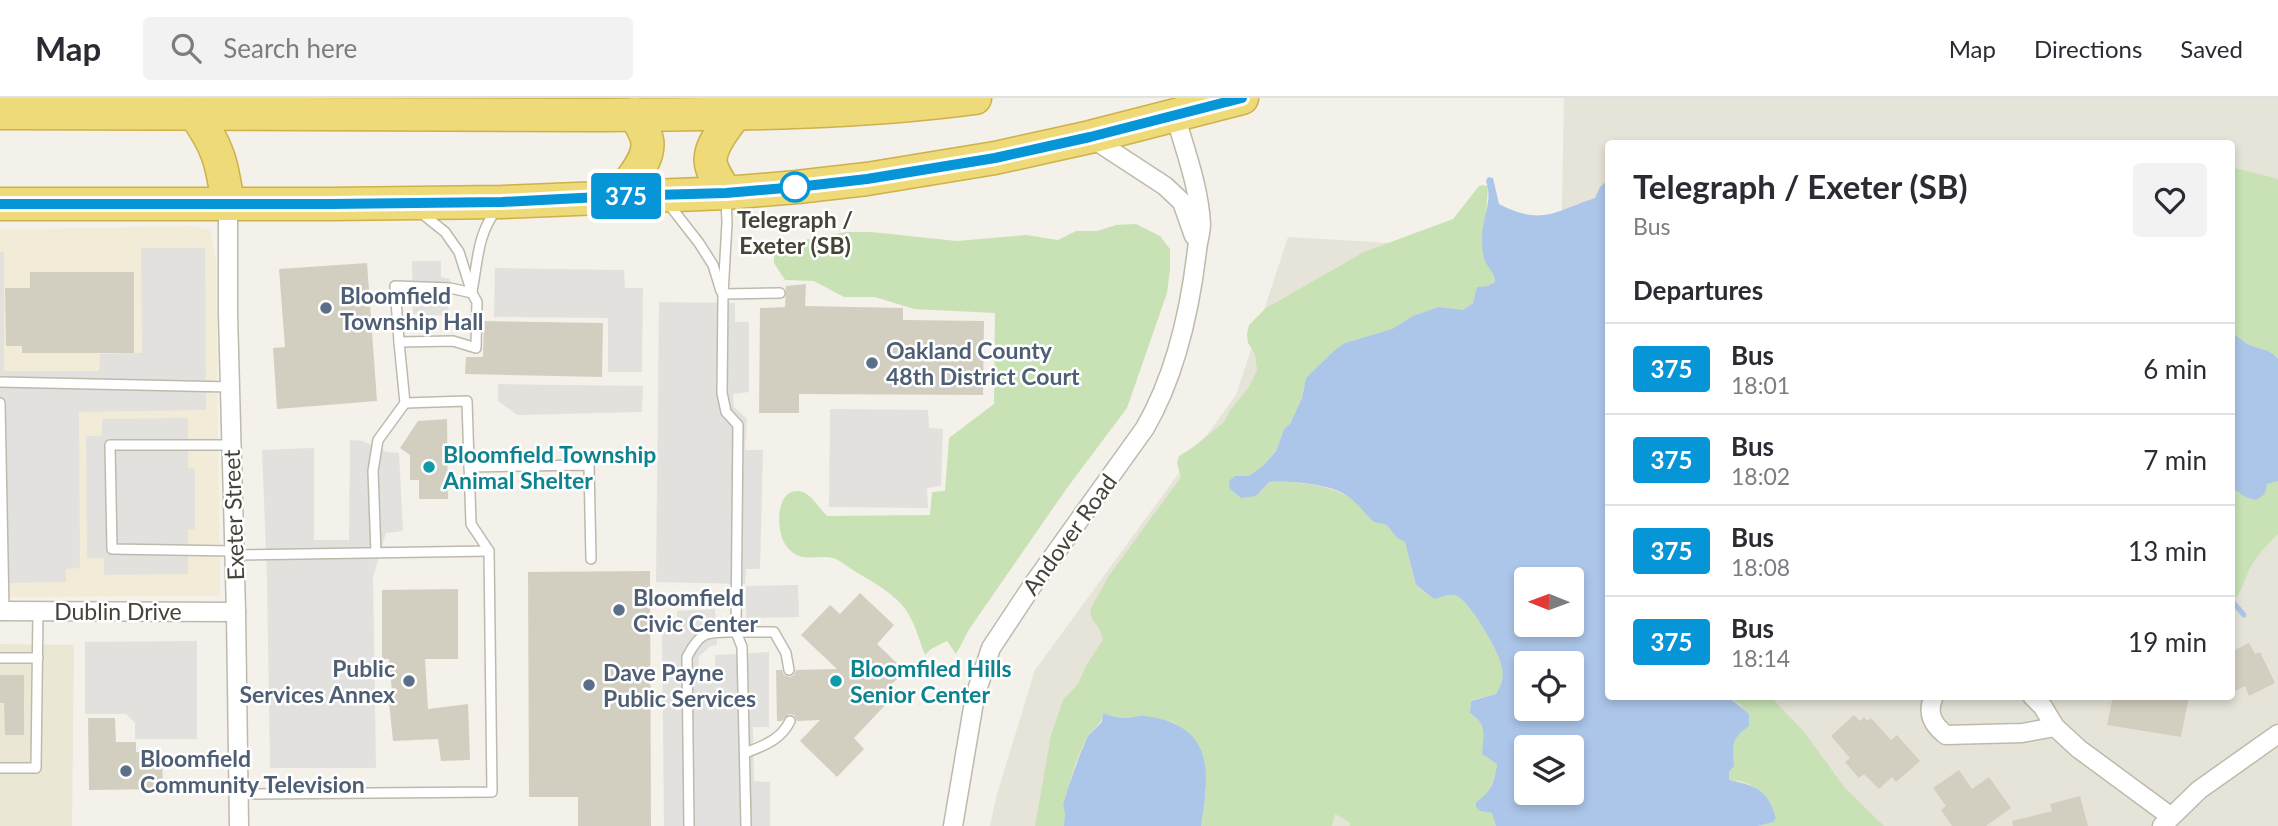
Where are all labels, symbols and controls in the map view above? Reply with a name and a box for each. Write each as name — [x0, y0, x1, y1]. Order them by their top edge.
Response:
search box — [143, 17, 633, 80]
text: Map — [35, 28, 101, 68]
icon: search — [167, 29, 205, 67]
text: Search here — [223, 32, 357, 64]
text: Map — [1949, 34, 1996, 63]
text: Directions — [2034, 34, 2142, 63]
text: Saved — [2180, 34, 2243, 63]
button: heart — [2133, 163, 2207, 237]
text: Telegraph / Exeter (SB) — [1633, 166, 1968, 206]
marker: Telegraph / Exeter (SB) — [780, 172, 810, 202]
line badge: 375 — [586, 173, 666, 219]
text: 375 — [605, 181, 647, 210]
place label: Telegraph / Exeter (SB) — [737, 205, 853, 259]
text: Bus — [1633, 212, 1670, 240]
text: Departures — [1633, 274, 1763, 306]
place label: Bloomfield Township Hall — [340, 281, 484, 335]
marker: Bloomfield Township Hall — [318, 300, 334, 316]
place label: Oakland County 48th District Court — [886, 336, 1080, 390]
text: Bus — [1731, 339, 1774, 371]
text: 6 min — [2143, 353, 2207, 385]
text: 375 — [1651, 354, 1692, 383]
marker: Oakland County 48th District Court — [864, 355, 880, 371]
text: 18:01 — [1731, 371, 1790, 399]
text: Bus — [1731, 430, 1774, 462]
place label: Bloomfield Township Animal Shelter — [442, 440, 656, 494]
text: 7 min — [2143, 444, 2207, 476]
text: 375 — [1651, 445, 1692, 474]
street label: Exeter Street — [217, 448, 249, 581]
marker: Bloomfield Township Animal Shelter — [421, 459, 437, 475]
text: 18:02 — [1731, 462, 1790, 490]
street label: Andover Road — [1016, 468, 1122, 600]
text: Bus — [1731, 521, 1774, 553]
text: 13 min — [2128, 535, 2207, 567]
text: 375 — [1651, 536, 1692, 565]
text: 18:08 — [1731, 553, 1790, 581]
north arrow — [1514, 567, 1584, 637]
map controls — [1514, 567, 1584, 805]
place label: Bloomfield Civic Center — [633, 583, 759, 637]
street label: Dublin Drive — [54, 597, 182, 625]
marker: Bloomfield Civic Center — [611, 602, 627, 618]
text: Bus — [1731, 612, 1774, 644]
text: 19 min — [2128, 626, 2207, 658]
text: 375 — [1651, 627, 1692, 656]
text: 18:14 — [1731, 644, 1790, 672]
button: locate — [1514, 651, 1584, 721]
place label: Public Services Annex — [239, 654, 395, 708]
place label: Bloomfiled Hills Senior Center — [850, 654, 1012, 708]
place label: Dave Payne Public Services — [603, 658, 756, 712]
marker: Public Services Annex — [401, 673, 417, 689]
marker: Bloomfiled Hills Senior Center — [828, 673, 844, 689]
marker: Dave Payne Public Services — [581, 677, 597, 693]
button: layers — [1514, 735, 1584, 805]
place label: Bloomfield Community Television — [140, 744, 365, 798]
marker: Bloomfield Community Television — [118, 763, 134, 779]

